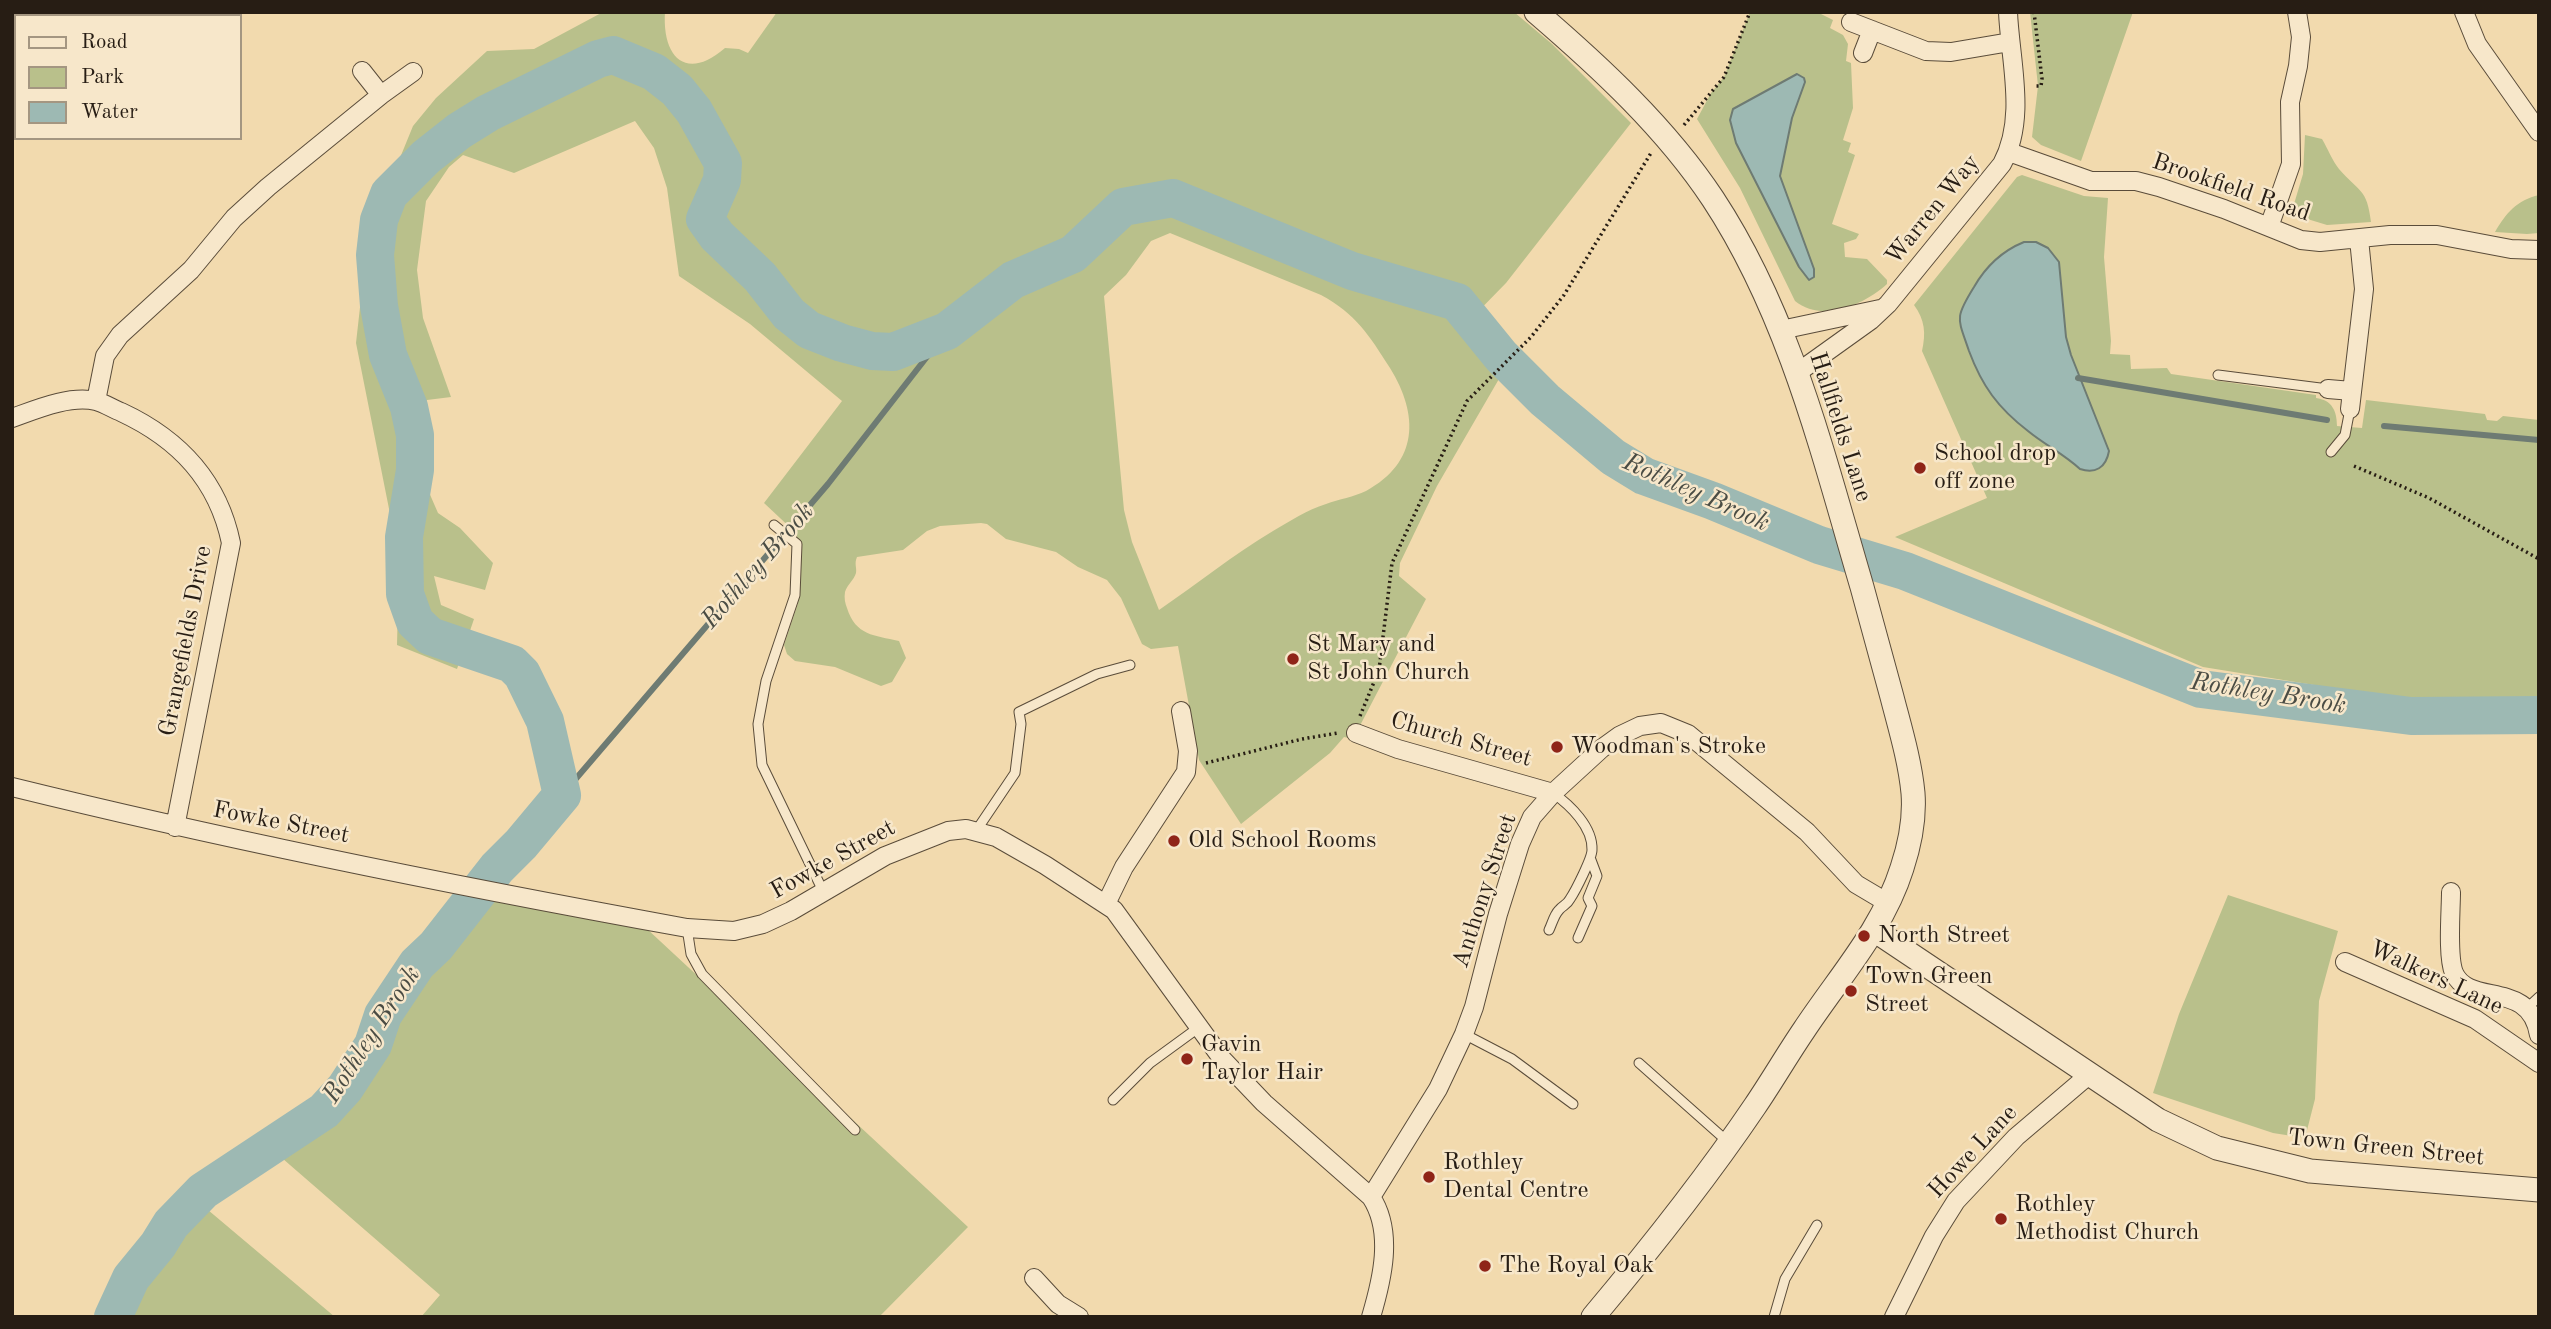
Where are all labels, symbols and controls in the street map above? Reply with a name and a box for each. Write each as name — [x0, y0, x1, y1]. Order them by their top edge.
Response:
legend — [14, 14, 242, 140]
text: Road — [81, 32, 128, 53]
text: Park — [81, 67, 124, 88]
text: Water — [81, 102, 138, 123]
street label: Brookfield Road — [2148, 147, 2314, 229]
street label: Warren Way — [1880, 149, 1986, 271]
street label: Hallfields Lane — [1802, 349, 1878, 505]
place label: School drop off zone — [1934, 440, 2056, 496]
water label: Rothley Brook — [1618, 447, 1774, 539]
marker: School drop off zone — [1912, 460, 1928, 476]
water label: Rothley Brook — [695, 497, 821, 635]
street label: Grangefields Drive — [153, 543, 219, 739]
place label: St Mary and St John Church — [1307, 631, 1470, 687]
marker: St Mary and St John Church — [1285, 651, 1301, 667]
water label: Rothley Brook — [2188, 666, 2348, 722]
street label: Church Street — [1387, 706, 1535, 774]
place label: Woodman's Stroke — [1571, 733, 1766, 761]
marker: Woodman's Stroke — [1549, 739, 1565, 755]
street label: Fowke Street — [210, 796, 352, 850]
street label: Anthony Street — [1446, 810, 1524, 972]
street label: Fowke Street — [765, 814, 901, 906]
place label: Old School Rooms — [1188, 827, 1376, 855]
marker: Old School Rooms — [1166, 833, 1182, 849]
place label: North Street — [1878, 922, 2010, 950]
marker: North Street — [1856, 928, 1872, 944]
street label: Walkers Lane — [2364, 934, 2508, 1022]
water label: Rothley Brook — [316, 961, 428, 1109]
place label: Town Green Street — [1865, 963, 1992, 1019]
marker: Town Green Street — [1843, 983, 1859, 999]
place label: Gavin Taylor Hair — [1201, 1031, 1323, 1087]
marker: Gavin Taylor Hair — [1179, 1051, 1195, 1067]
street label: Howe Lane — [1922, 1099, 2024, 1205]
street label: Town Green Street — [2286, 1123, 2486, 1173]
place label: Rothley Dental Centre — [1443, 1149, 1589, 1205]
marker: Rothley Dental Centre — [1421, 1169, 1437, 1185]
place label: Rothley Methodist Church — [2015, 1191, 2199, 1247]
marker: Rothley Methodist Church — [1993, 1211, 2009, 1227]
place label: The Royal Oak — [1499, 1252, 1654, 1280]
marker: The Royal Oak — [1477, 1258, 1493, 1274]

